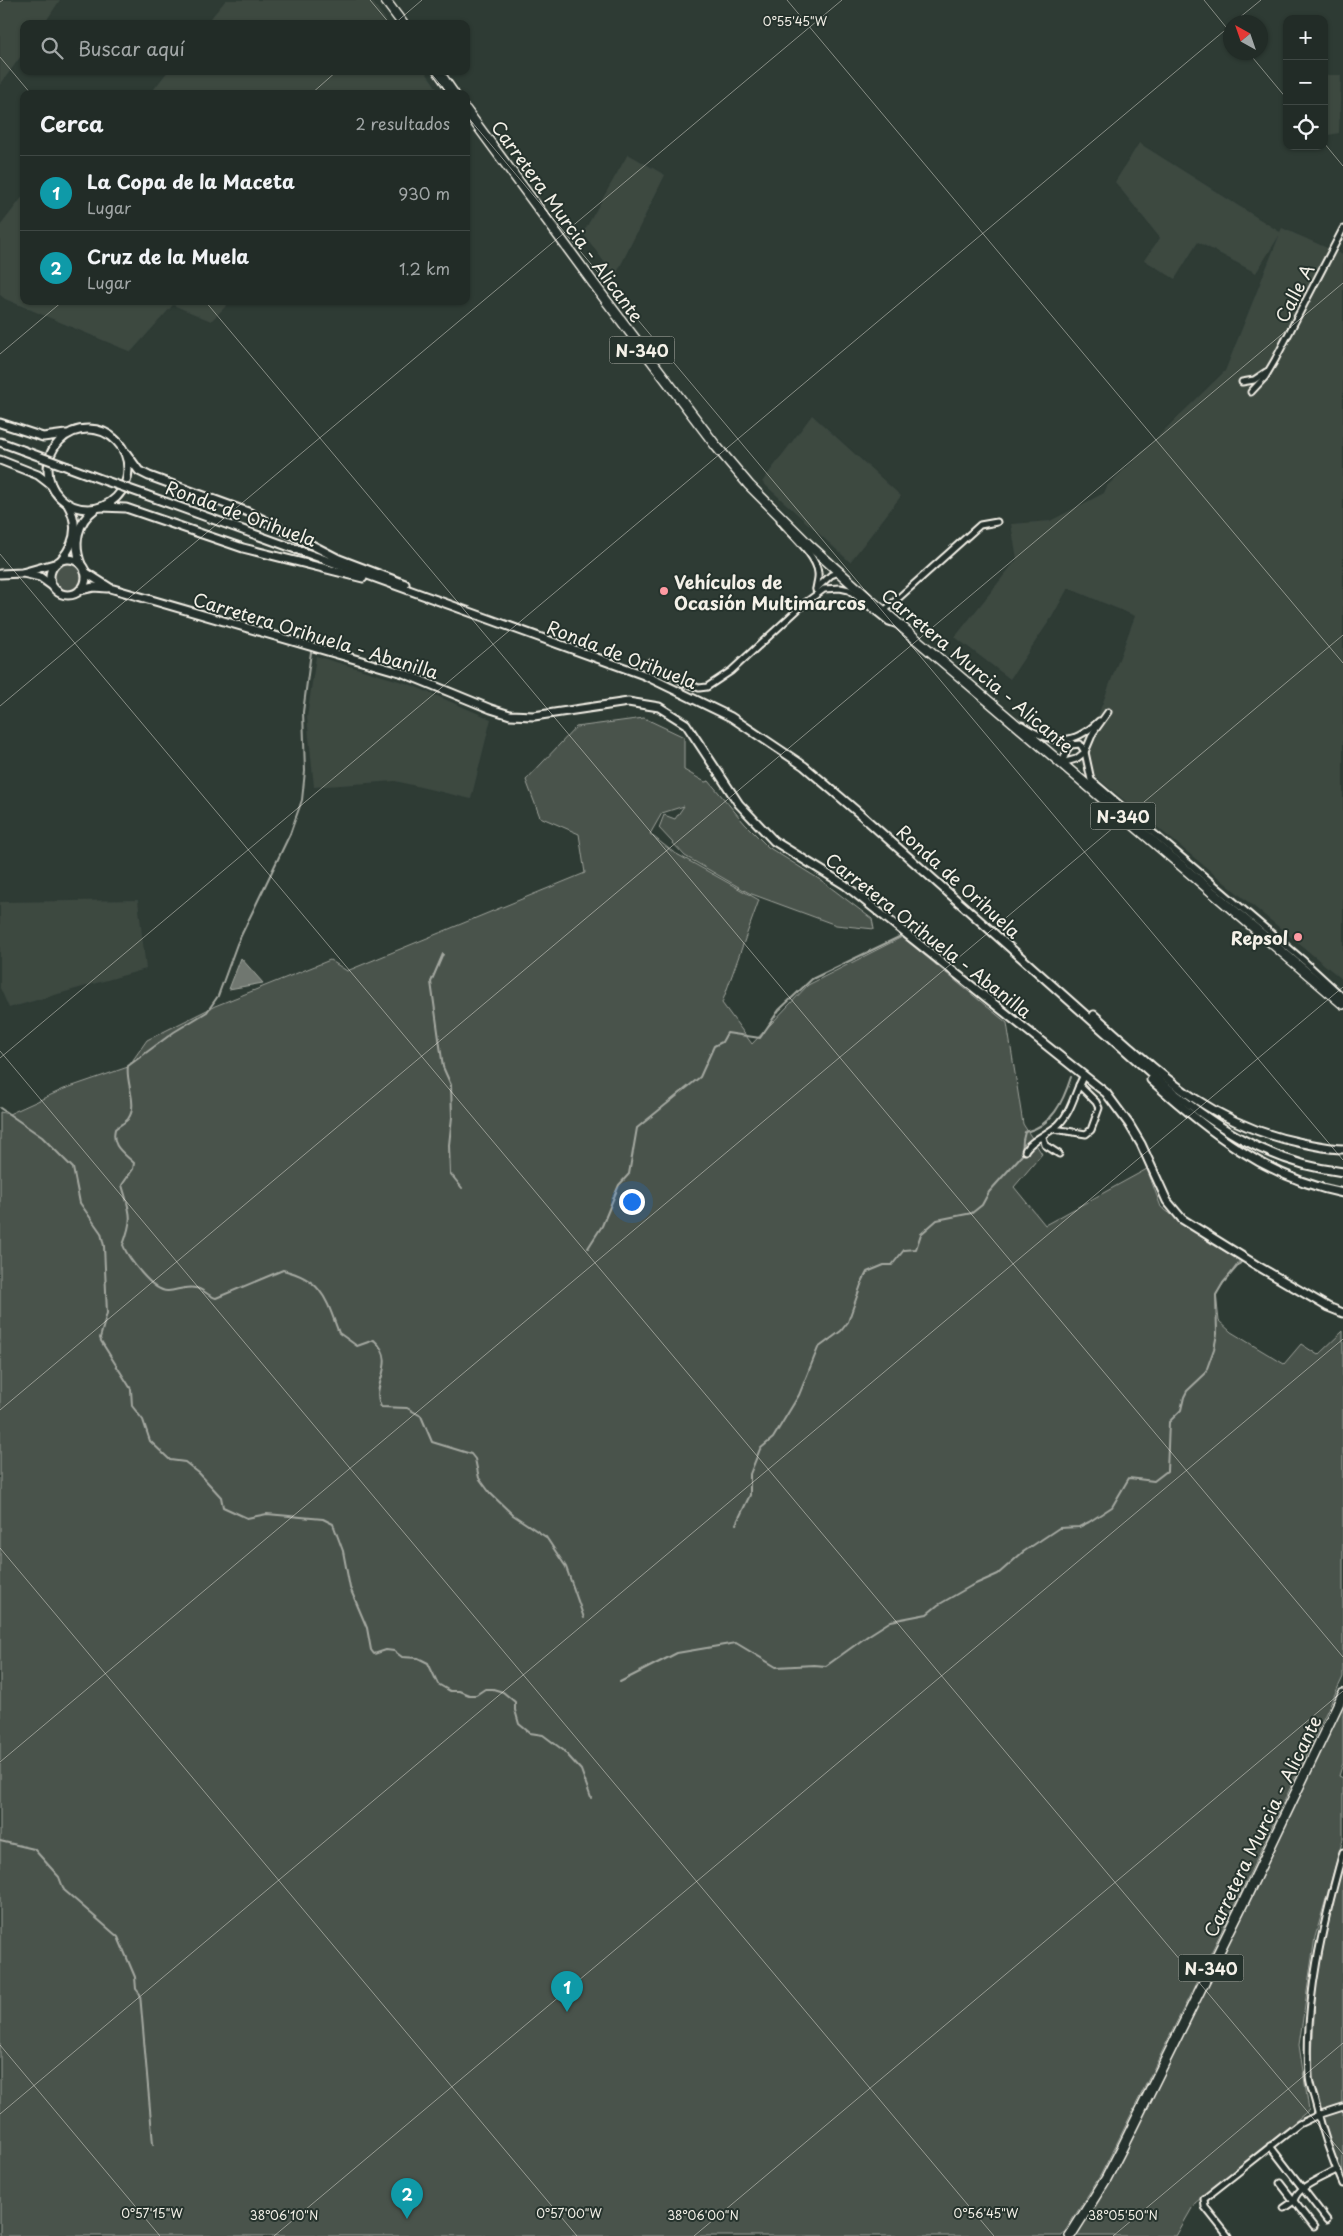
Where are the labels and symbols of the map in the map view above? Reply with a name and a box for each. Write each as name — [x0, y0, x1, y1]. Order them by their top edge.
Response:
text: 0°55'45"W — [763, 12, 828, 30]
north arrow — [1223, 15, 1268, 60]
street label: Carretera Murcia - Alicante — [485, 114, 651, 328]
street label: Calle A — [1268, 259, 1320, 327]
road number: N-340 — [610, 336, 674, 364]
street label: Ronda de Orihuela — [162, 473, 321, 553]
place label: Vehículos de Ocasión Multimarcos — [674, 568, 866, 616]
street label: Carretera Murcia - Alicante — [876, 581, 1080, 759]
street label: Carretera Orihuela - Abanilla — [190, 585, 443, 685]
marker: Vehículos de Ocasión Multimarcos — [658, 585, 670, 597]
street label: Ronda de Orihuela — [543, 613, 702, 695]
road number: N-340 — [1090, 802, 1156, 829]
street label: Ronda de Orihuela — [891, 818, 1028, 945]
street label: Carretera Orihuela - Abanilla — [820, 846, 1038, 1025]
place label: Repsol — [1231, 924, 1288, 951]
marker: Repsol — [1292, 931, 1304, 943]
your location — [619, 1189, 645, 1215]
street label: Carretera Murcia - Alicante — [1196, 1710, 1328, 1941]
road number: N-340 — [1178, 1955, 1244, 1982]
pin: 1 — [551, 1971, 583, 2012]
pin: 2 — [391, 2178, 423, 2219]
text: 0°57'15"W — [121, 2204, 183, 2222]
text: 0°57'00"W — [536, 2204, 602, 2222]
text: 0°56'45"W — [954, 2204, 1019, 2222]
text: 38°06'10"N — [250, 2206, 318, 2224]
text: 38°06'00"N — [667, 2206, 739, 2224]
text: 38°05'50"N — [1088, 2206, 1158, 2224]

